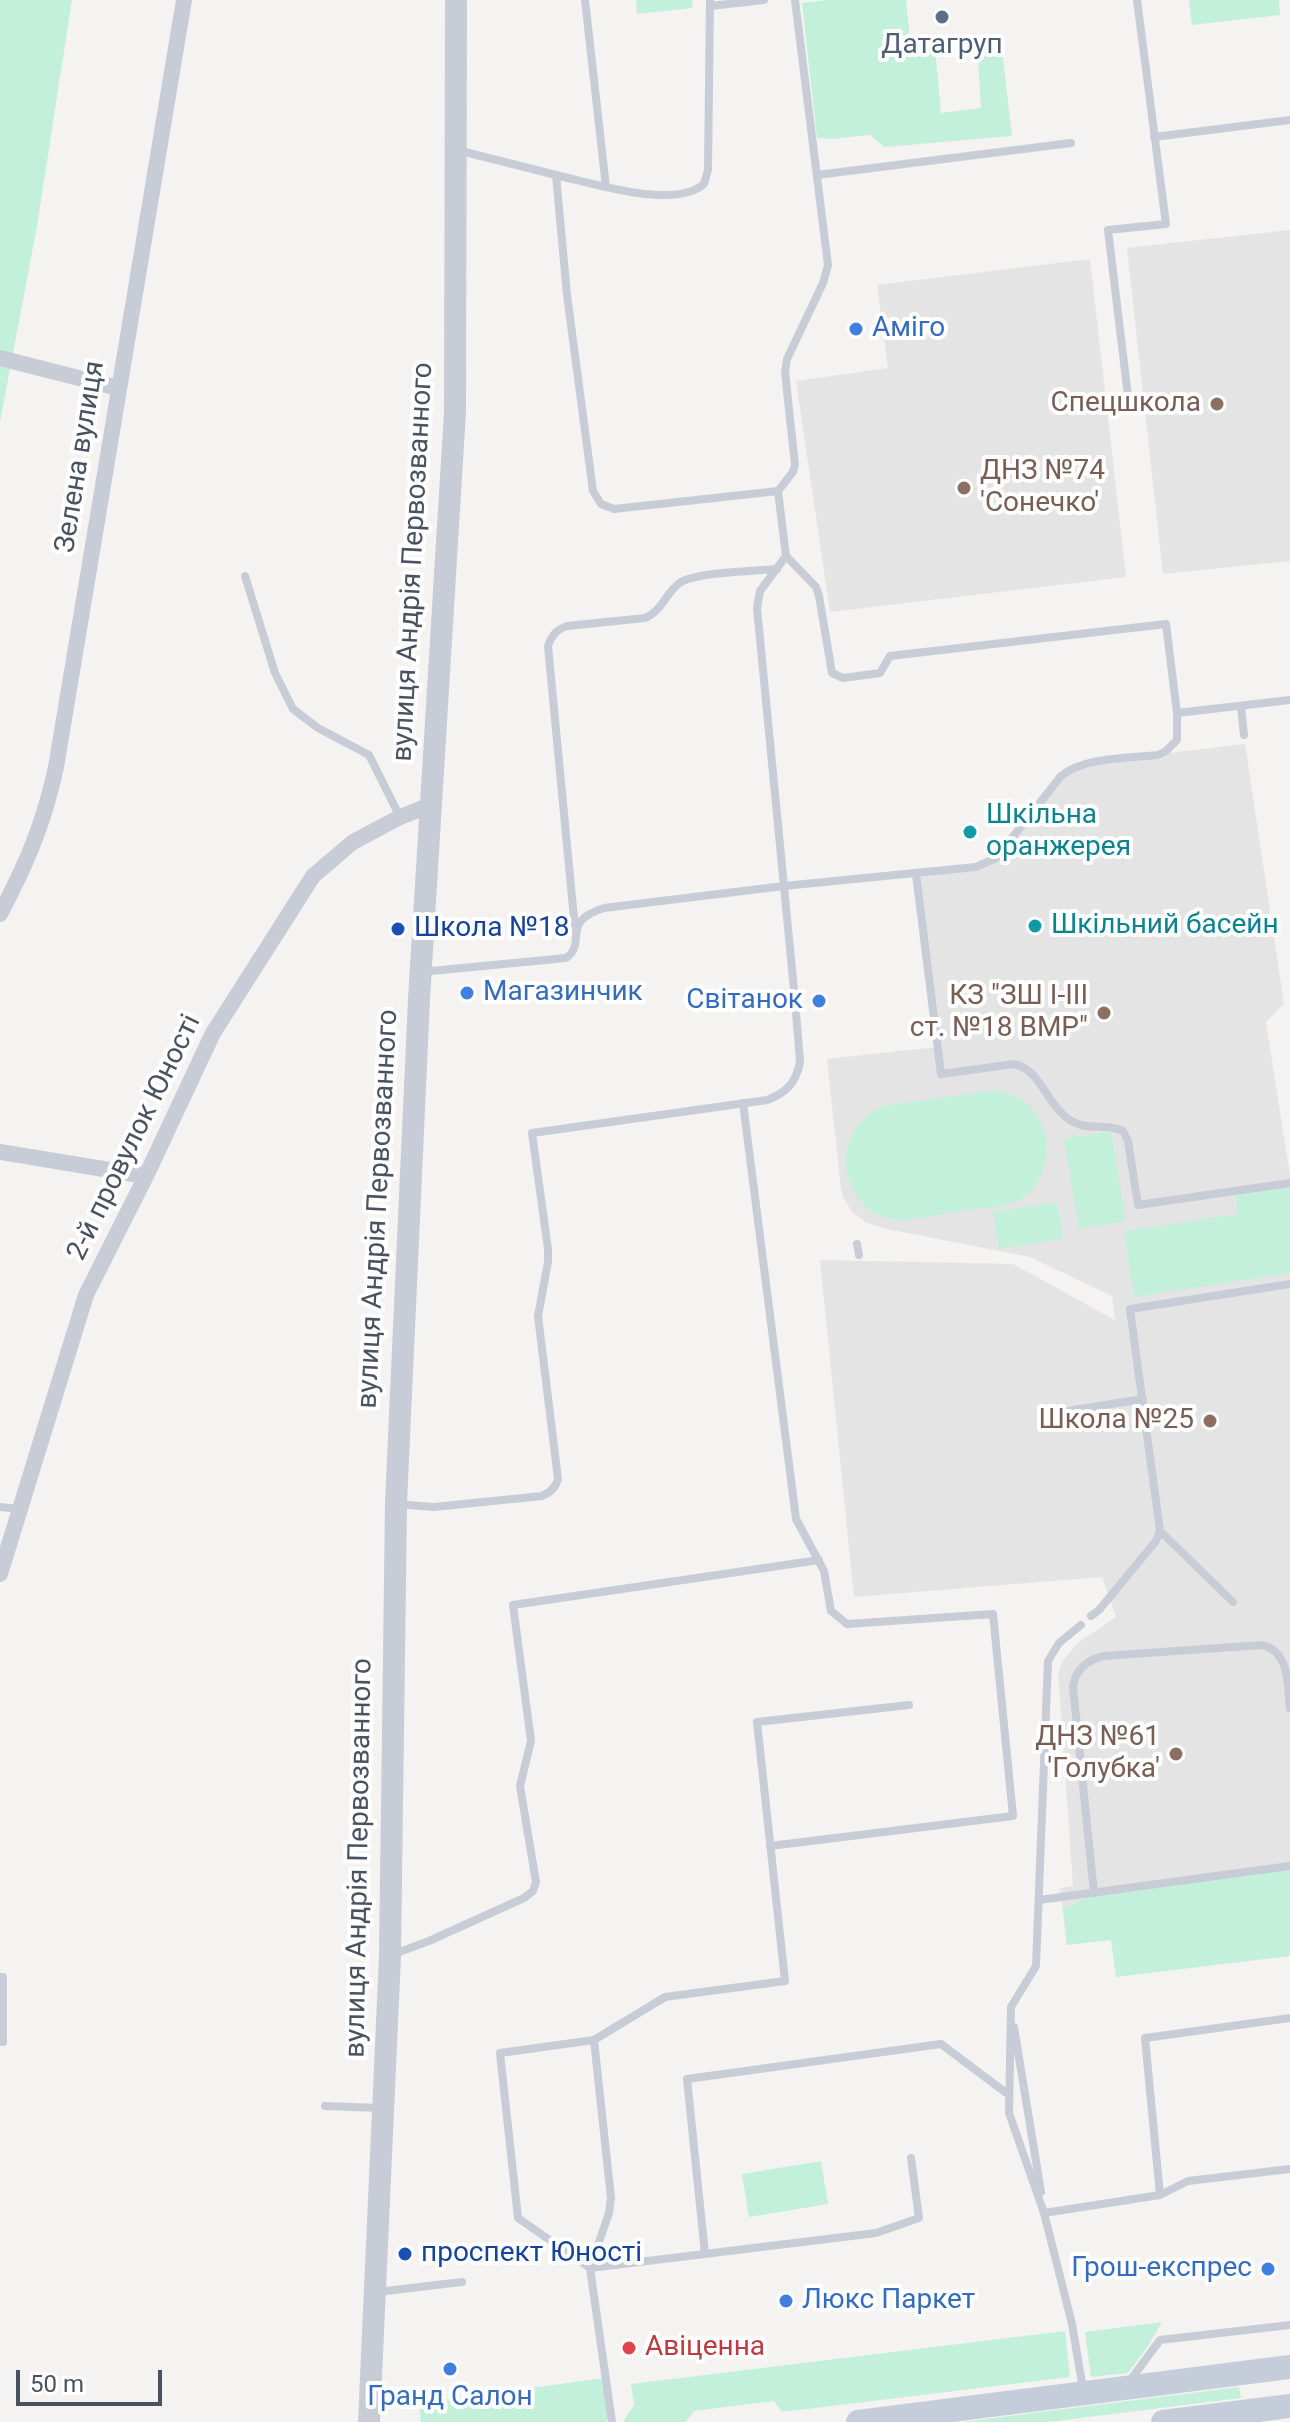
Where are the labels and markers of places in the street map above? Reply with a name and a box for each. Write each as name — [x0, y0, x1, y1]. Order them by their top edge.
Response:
marker: Датагруп — [933, 8, 951, 26]
place label: Датагруп — [881, 29, 1003, 63]
place label: Аміго — [872, 312, 945, 346]
marker: Аміго — [847, 320, 865, 338]
place label: Спецшкола — [1050, 387, 1201, 421]
marker: Спецшкола — [1208, 395, 1226, 413]
place label: ДНЗ №74 'Сонечко' — [980, 455, 1105, 521]
marker: ДНЗ №74 'Сонечко' — [955, 479, 973, 497]
place label: Шкільна оранжерея — [986, 799, 1131, 865]
marker: Шкільна оранжерея — [961, 823, 979, 841]
place label: Шкільний басейн — [1051, 909, 1279, 943]
place label: Школа №18 — [414, 912, 570, 946]
marker: Шкільний басейн — [1026, 917, 1044, 935]
marker: Школа №18 — [389, 920, 407, 938]
place label: Магазинчик — [483, 976, 643, 1010]
place label: КЗ "ЗШ І-ІІІ ст. №18 ВМР" — [910, 980, 1088, 1046]
marker: Магазинчик — [458, 984, 476, 1002]
place label: Світанок — [686, 984, 803, 1018]
marker: Світанок — [810, 992, 828, 1010]
marker: КЗ "ЗШ І-ІІІ ст. №18 ВМР" — [1095, 1004, 1113, 1022]
place label: Школа №25 — [1038, 1404, 1194, 1438]
marker: Школа №25 — [1201, 1412, 1219, 1430]
place label: ДНЗ №61 'Голубка' — [1035, 1721, 1160, 1787]
marker: ДНЗ №61 'Голубка' — [1167, 1745, 1185, 1763]
place label: проспект Юності — [421, 2237, 642, 2271]
marker: проспект Юності — [396, 2245, 414, 2263]
place label: Грош-експрес — [1071, 2252, 1252, 2286]
marker: Грош-експрес — [1259, 2260, 1277, 2278]
place label: Люкс Паркет — [802, 2284, 975, 2318]
marker: Люкс Паркет — [777, 2292, 795, 2310]
place label: Авіценна — [645, 2331, 765, 2365]
marker: Авіценна — [620, 2339, 638, 2357]
marker: Гранд Салон — [441, 2360, 459, 2378]
place label: Гранд Салон — [367, 2381, 533, 2415]

